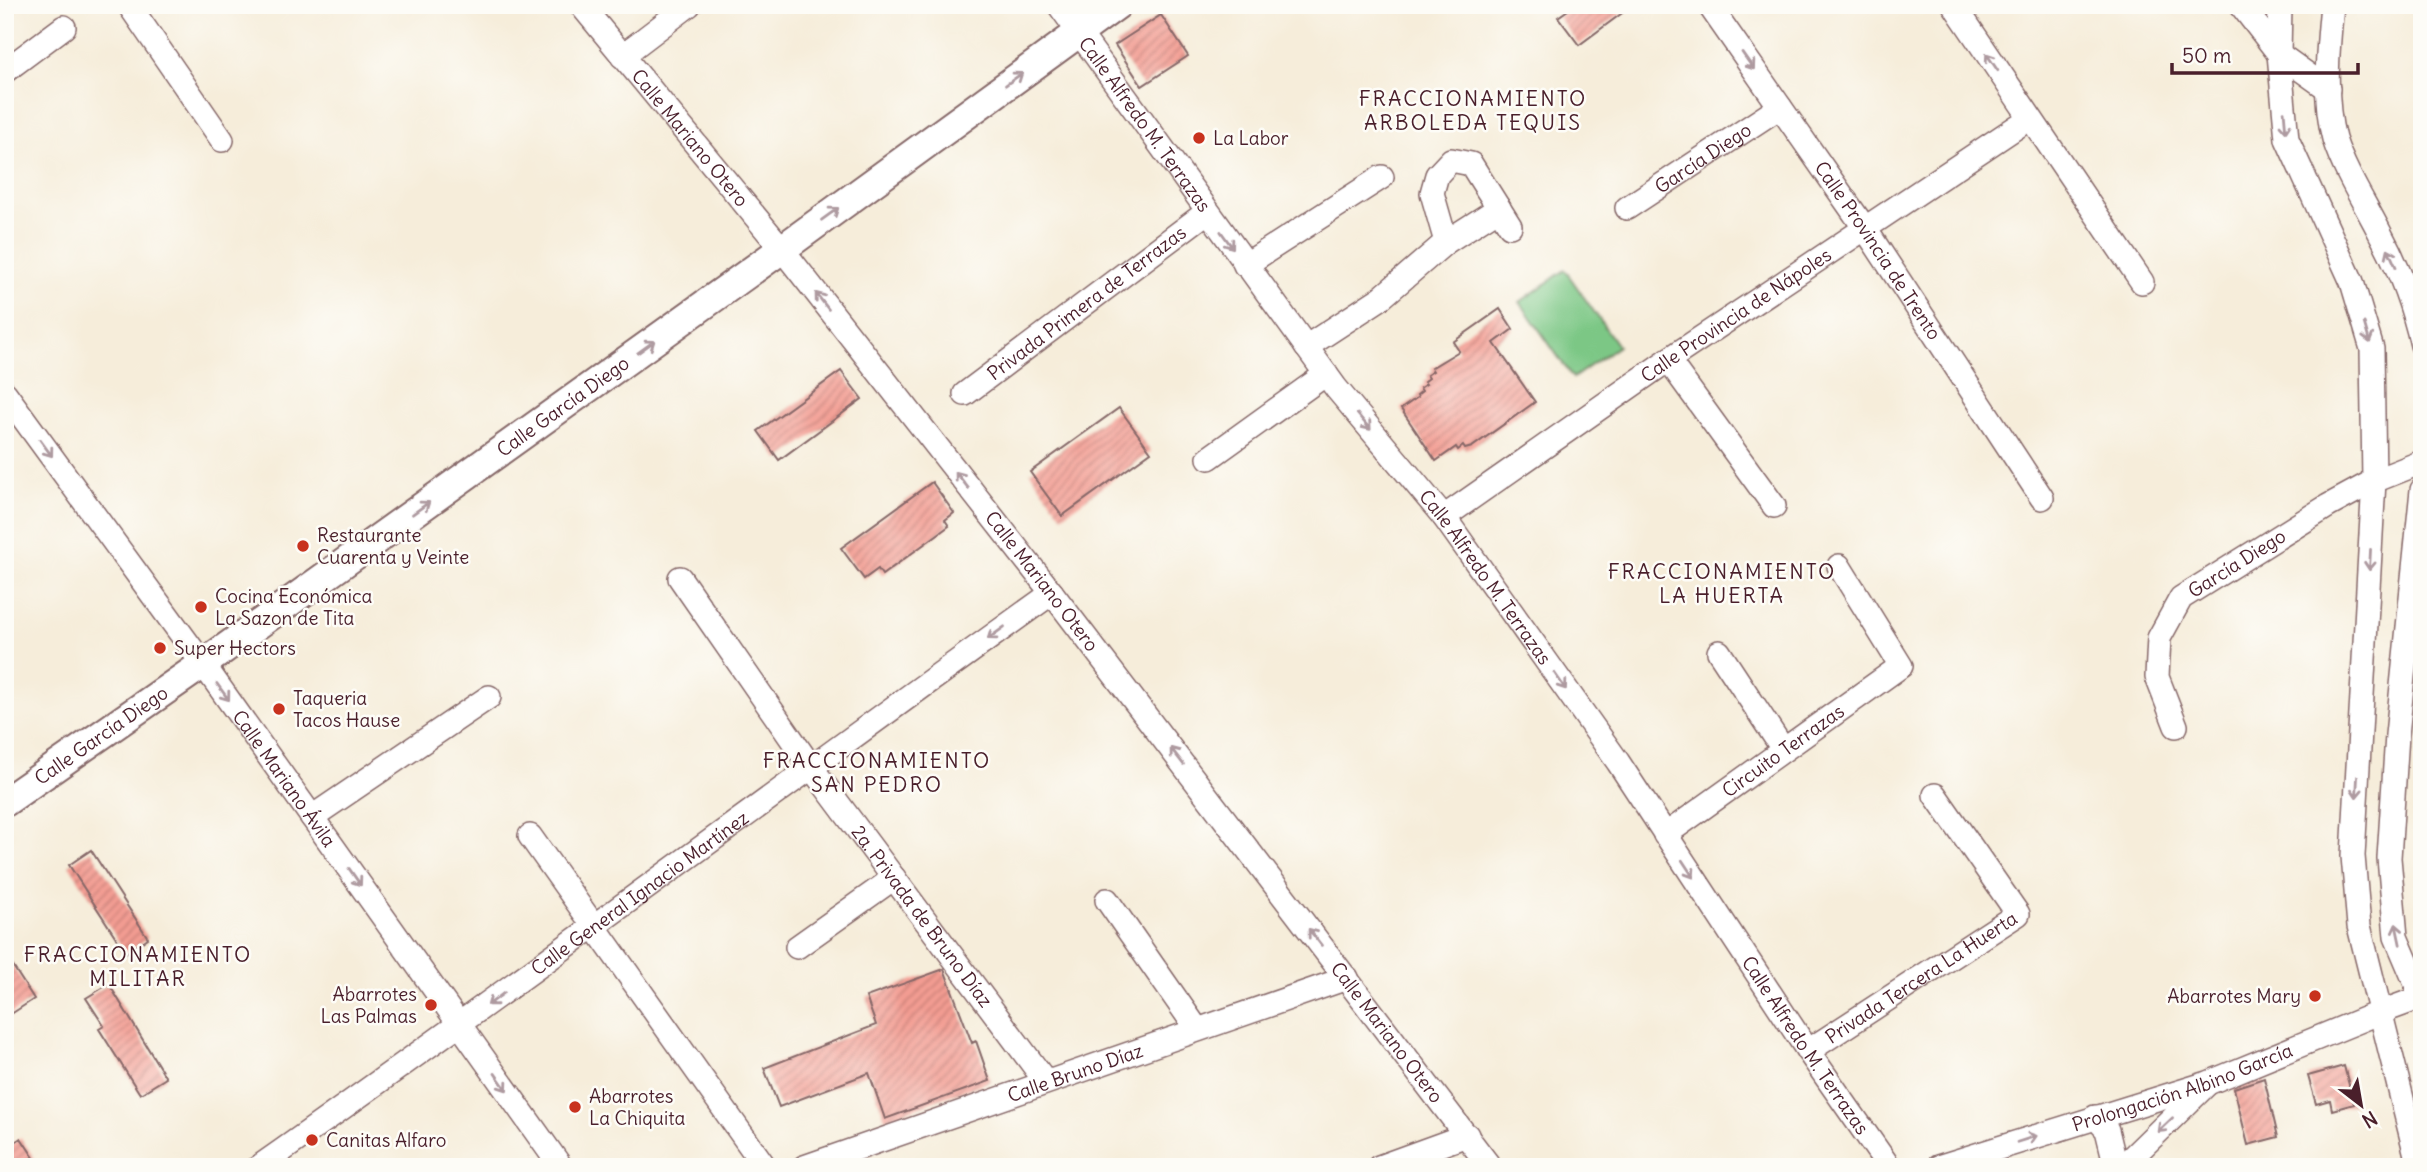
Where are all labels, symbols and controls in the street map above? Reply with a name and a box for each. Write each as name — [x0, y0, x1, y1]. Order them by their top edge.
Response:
street label: Calle Alfredo M. Terrazas — [1074, 32, 1217, 216]
scale bar — [2172, 32, 2357, 76]
text: 50 m — [2182, 42, 2231, 69]
one-way arrow — [1741, 51, 1755, 71]
one-way arrow — [1985, 52, 1999, 72]
street label: Calle Mariano Otero — [627, 64, 754, 211]
one-way arrow — [1004, 72, 1023, 87]
district label: FRACCIONAMIENTO ARBOLEDA TEQUIS — [1359, 85, 1587, 136]
one-way arrow — [2279, 111, 2292, 133]
street label: García Diego — [1650, 117, 1756, 198]
place label: La Labor — [1213, 126, 1289, 150]
marker: La Labor — [1191, 130, 1207, 146]
street label: Calle Provincia de Trento — [1810, 156, 1947, 344]
one-way arrow — [821, 206, 839, 221]
street label: Privada Primera de Terrazas — [982, 220, 1191, 385]
one-way arrow — [1220, 230, 1234, 249]
street label: Calle Provincia de Nápoles — [1636, 242, 1836, 387]
one-way arrow — [2385, 247, 2398, 269]
one-way arrow — [814, 292, 829, 310]
one-way arrow — [2362, 322, 2375, 344]
one-way arrow — [636, 339, 655, 354]
street label: Calle García Diego — [492, 351, 634, 462]
one-way arrow — [1356, 412, 1372, 430]
one-way arrow — [38, 439, 53, 457]
one-way arrow — [955, 471, 970, 489]
street label: Calle Alfredo M. Terrazas — [1414, 485, 1557, 669]
one-way arrow — [411, 500, 430, 515]
street label: Calle Mariano Otero — [980, 506, 1104, 656]
place label: Restaurante Cuarenta y Veinte — [317, 523, 469, 569]
street label: García Diego — [2183, 524, 2290, 603]
marker: Restaurante Cuarenta y Veinte — [295, 538, 311, 554]
one-way arrow — [2363, 548, 2376, 571]
district label: FRACCIONAMIENTO LA HUERTA — [1608, 558, 1836, 609]
place label: Cocina Económica La Sazon de Tita — [215, 584, 372, 630]
marker: Cocina Económica La Sazon de Tita — [193, 599, 209, 615]
one-way arrow — [987, 625, 1006, 640]
place label: Super Hectors — [174, 636, 296, 660]
marker: Super Hectors — [152, 640, 168, 656]
one-way arrow — [1553, 671, 1567, 690]
street label: Calle García Diego — [30, 680, 172, 790]
one-way arrow — [216, 682, 230, 701]
place label: Taqueria Tacos Hause — [293, 686, 400, 732]
street label: Circuito Terrazas — [1717, 699, 1849, 802]
marker: Taqueria Tacos Hause — [271, 701, 287, 717]
street label: Calle Mariano Ávila — [228, 705, 341, 852]
district label: FRACCIONAMIENTO SAN PEDRO — [763, 747, 991, 798]
one-way arrow — [1169, 747, 1184, 766]
one-way arrow — [2351, 776, 2364, 799]
street label: Calle General Ignacio Martínez — [526, 806, 753, 980]
street label: 2a. Privada de Bruno Díaz — [847, 820, 998, 1012]
one-way arrow — [1681, 859, 1695, 878]
one-way arrow — [348, 867, 362, 886]
street label: Privada Tercera La Huerta — [1821, 906, 2022, 1049]
one-way arrow — [2390, 923, 2404, 946]
one-way arrow — [1308, 928, 1323, 946]
district label: FRACCIONAMIENTO MILITAR — [24, 941, 252, 992]
street label: Calle Alfredo M. Terrazas — [1737, 951, 1874, 1139]
street label: Calle Mariano Otero — [1326, 957, 1449, 1108]
place label: Abarrotes Las Palmas — [321, 982, 417, 1028]
place label: Abarrotes Mary — [2167, 984, 2301, 1008]
marker: Abarrotes Mary — [2307, 988, 2323, 1004]
one-way arrow — [487, 991, 506, 1006]
marker: Abarrotes Las Palmas — [423, 997, 439, 1013]
street label: Calle Bruno Díaz — [1004, 1038, 1146, 1107]
street label: Prolongación Albino García — [2069, 1038, 2296, 1137]
north arrow — [2326, 1070, 2396, 1140]
one-way arrow — [494, 1072, 508, 1091]
place label: Abarrotes La Chiquita — [589, 1084, 686, 1130]
marker: Abarrotes La Chiquita — [567, 1099, 583, 1115]
text: N — [2358, 1106, 2382, 1133]
one-way arrow — [2157, 1116, 2174, 1133]
place label: Canitas Alfaro — [326, 1128, 446, 1152]
one-way arrow — [2015, 1131, 2037, 1144]
marker: Canitas Alfaro — [304, 1132, 320, 1148]

